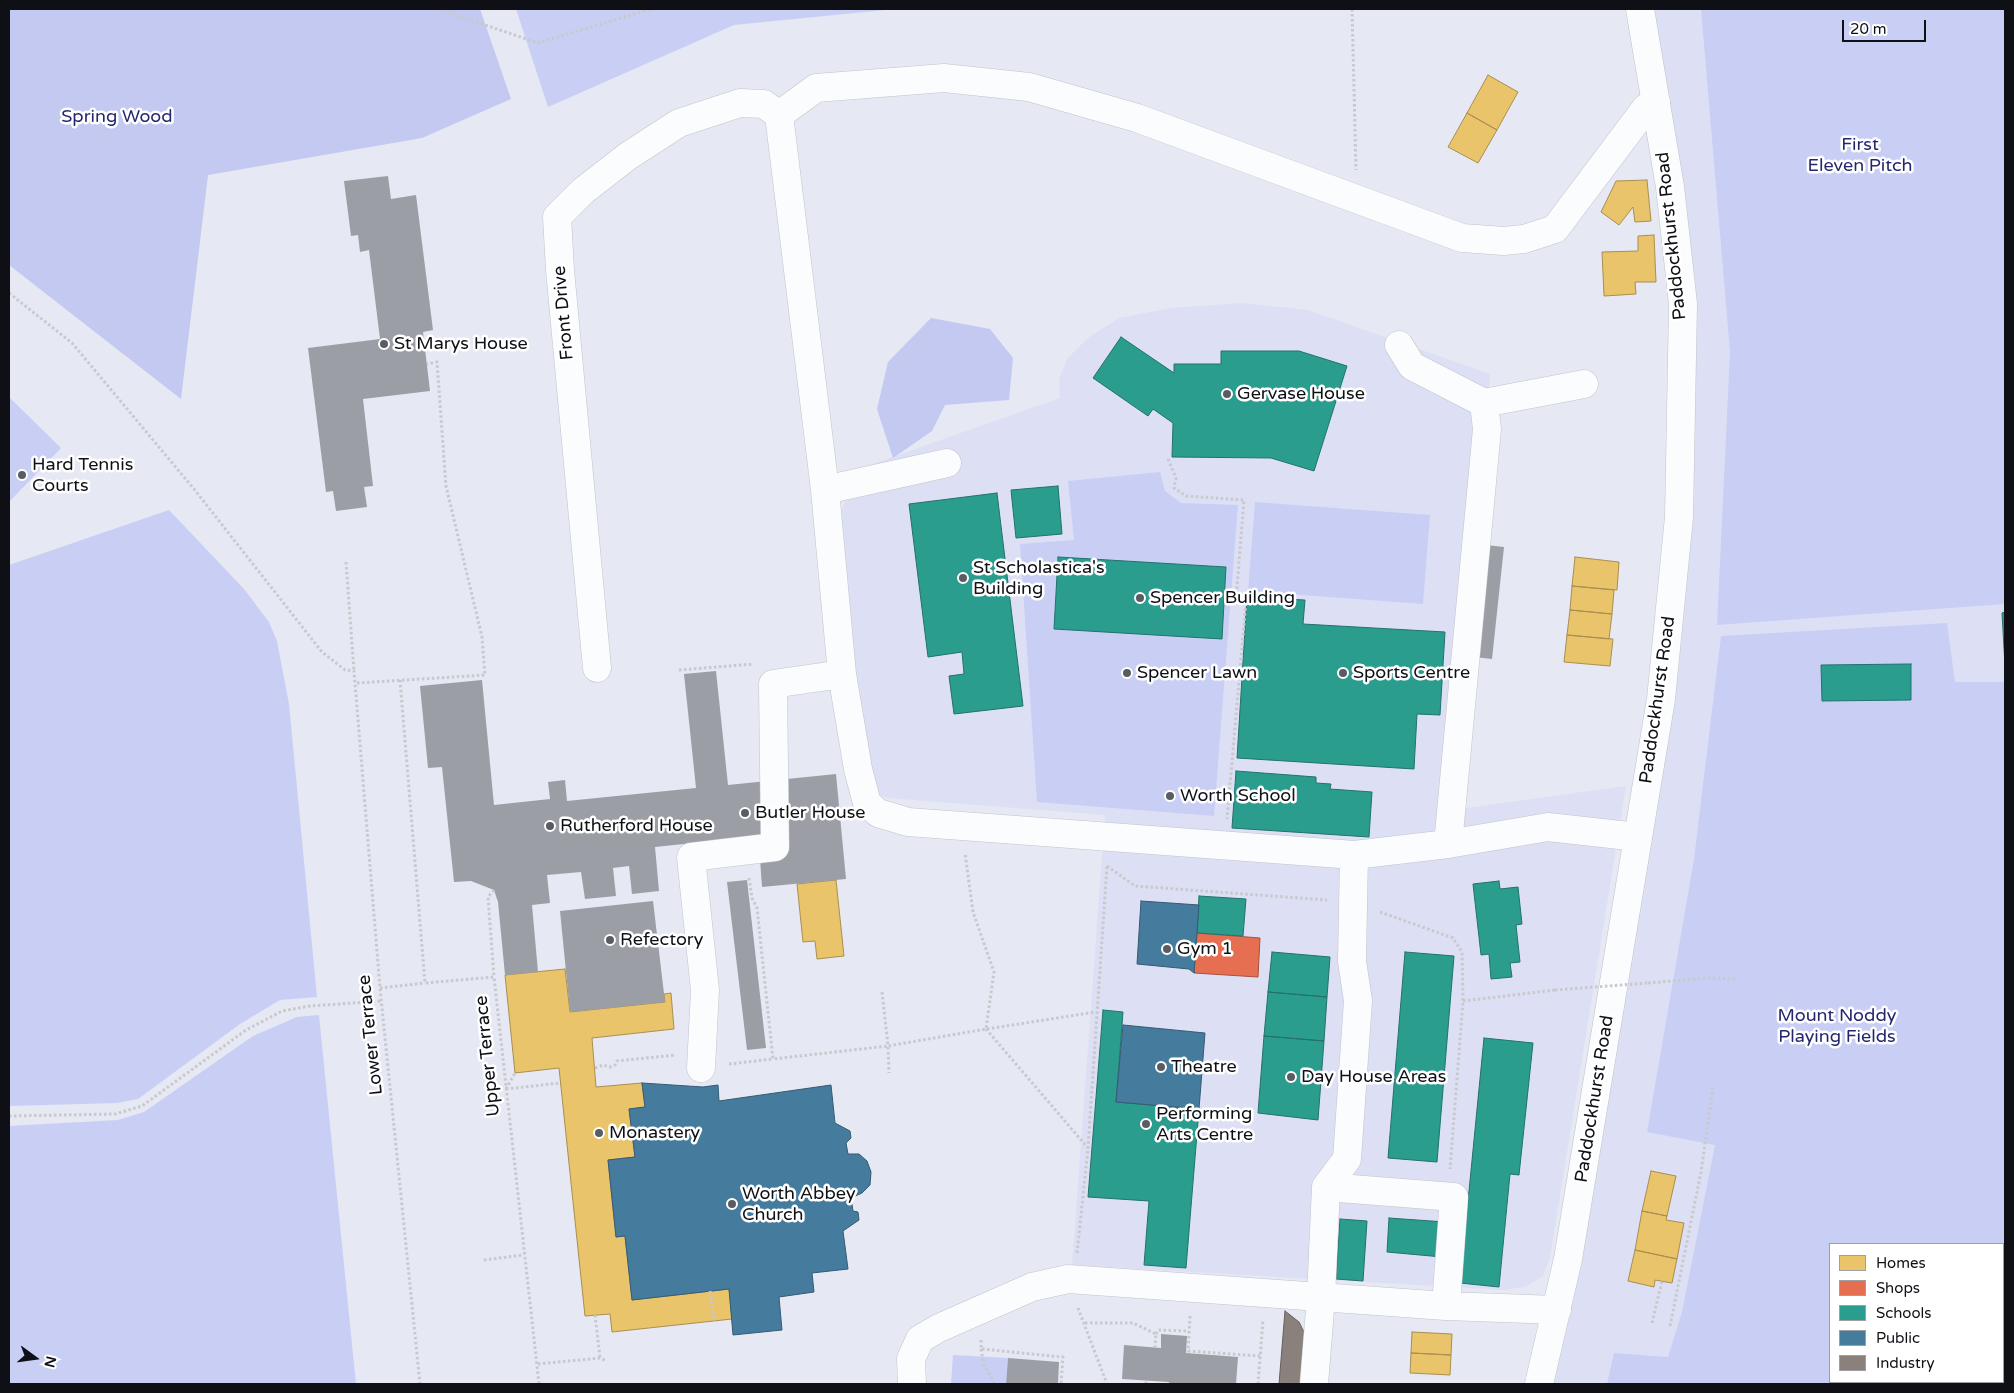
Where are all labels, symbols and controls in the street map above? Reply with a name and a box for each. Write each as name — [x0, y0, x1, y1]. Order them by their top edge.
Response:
scale bar — [1844, 10, 1928, 42]
text: 20 m — [1850, 20, 1887, 38]
park label: Spring Wood — [61, 106, 173, 128]
park label: First Eleven Pitch — [1807, 134, 1913, 176]
street label: Paddockhurst Road — [1652, 151, 1692, 321]
street label: Front Drive — [549, 265, 579, 361]
place label: St Marys House — [394, 333, 528, 355]
marker: St Marys House — [378, 338, 390, 350]
place label: Gervase House — [1237, 383, 1365, 405]
marker: Gervase House — [1221, 388, 1233, 400]
place label: Hard Tennis Courts — [32, 454, 133, 496]
marker: Hard Tennis Courts — [16, 469, 28, 481]
place label: St Scholastica's Building — [973, 557, 1105, 600]
marker: St Scholastica's Building — [957, 572, 969, 584]
place label: Spencer Building — [1150, 587, 1295, 609]
marker: Spencer Building — [1134, 592, 1146, 604]
street label: Paddockhurst Road — [1636, 615, 1680, 785]
place label: Spencer Lawn — [1137, 662, 1257, 684]
place label: Sports Centre — [1353, 662, 1470, 684]
marker: Spencer Lawn — [1121, 667, 1133, 679]
marker: Sports Centre — [1337, 667, 1349, 679]
place label: Worth School — [1180, 785, 1296, 807]
marker: Worth School — [1164, 790, 1176, 802]
place label: Butler House — [755, 802, 866, 824]
marker: Butler House — [739, 807, 751, 819]
place label: Rutherford House — [560, 815, 713, 837]
marker: Rutherford House — [544, 820, 556, 832]
place label: Refectory — [620, 929, 703, 951]
marker: Refectory — [604, 934, 616, 946]
place label: Gym 1 — [1177, 938, 1233, 960]
marker: Gym 1 — [1161, 943, 1173, 955]
street label: Lower Terrace — [354, 974, 388, 1096]
street label: Upper Terrace — [471, 994, 505, 1118]
park label: Mount Noddy Playing Fields — [1778, 1005, 1896, 1048]
street label: Paddockhurst Road — [1571, 1014, 1619, 1184]
place label: Theatre — [1171, 1056, 1237, 1078]
marker: Theatre — [1155, 1061, 1167, 1073]
place label: Day House Areas — [1301, 1066, 1446, 1088]
marker: Day House Areas — [1285, 1071, 1297, 1083]
place label: Performing Arts Centre — [1156, 1103, 1253, 1146]
marker: Performing Arts Centre — [1140, 1118, 1152, 1130]
place label: Monastery — [609, 1122, 700, 1144]
marker: Monastery — [593, 1127, 605, 1139]
place label: Worth Abbey Church — [742, 1183, 856, 1226]
marker: Worth Abbey Church — [726, 1198, 738, 1210]
legend — [1829, 1243, 2004, 1383]
text: Homes — [1876, 1254, 1926, 1272]
text: Shops — [1876, 1279, 1920, 1297]
text: Schools — [1876, 1304, 1932, 1322]
text: Public — [1876, 1329, 1920, 1347]
north arrow — [10, 1333, 60, 1383]
text: N — [40, 1354, 60, 1369]
text: Industry — [1876, 1354, 1935, 1372]

